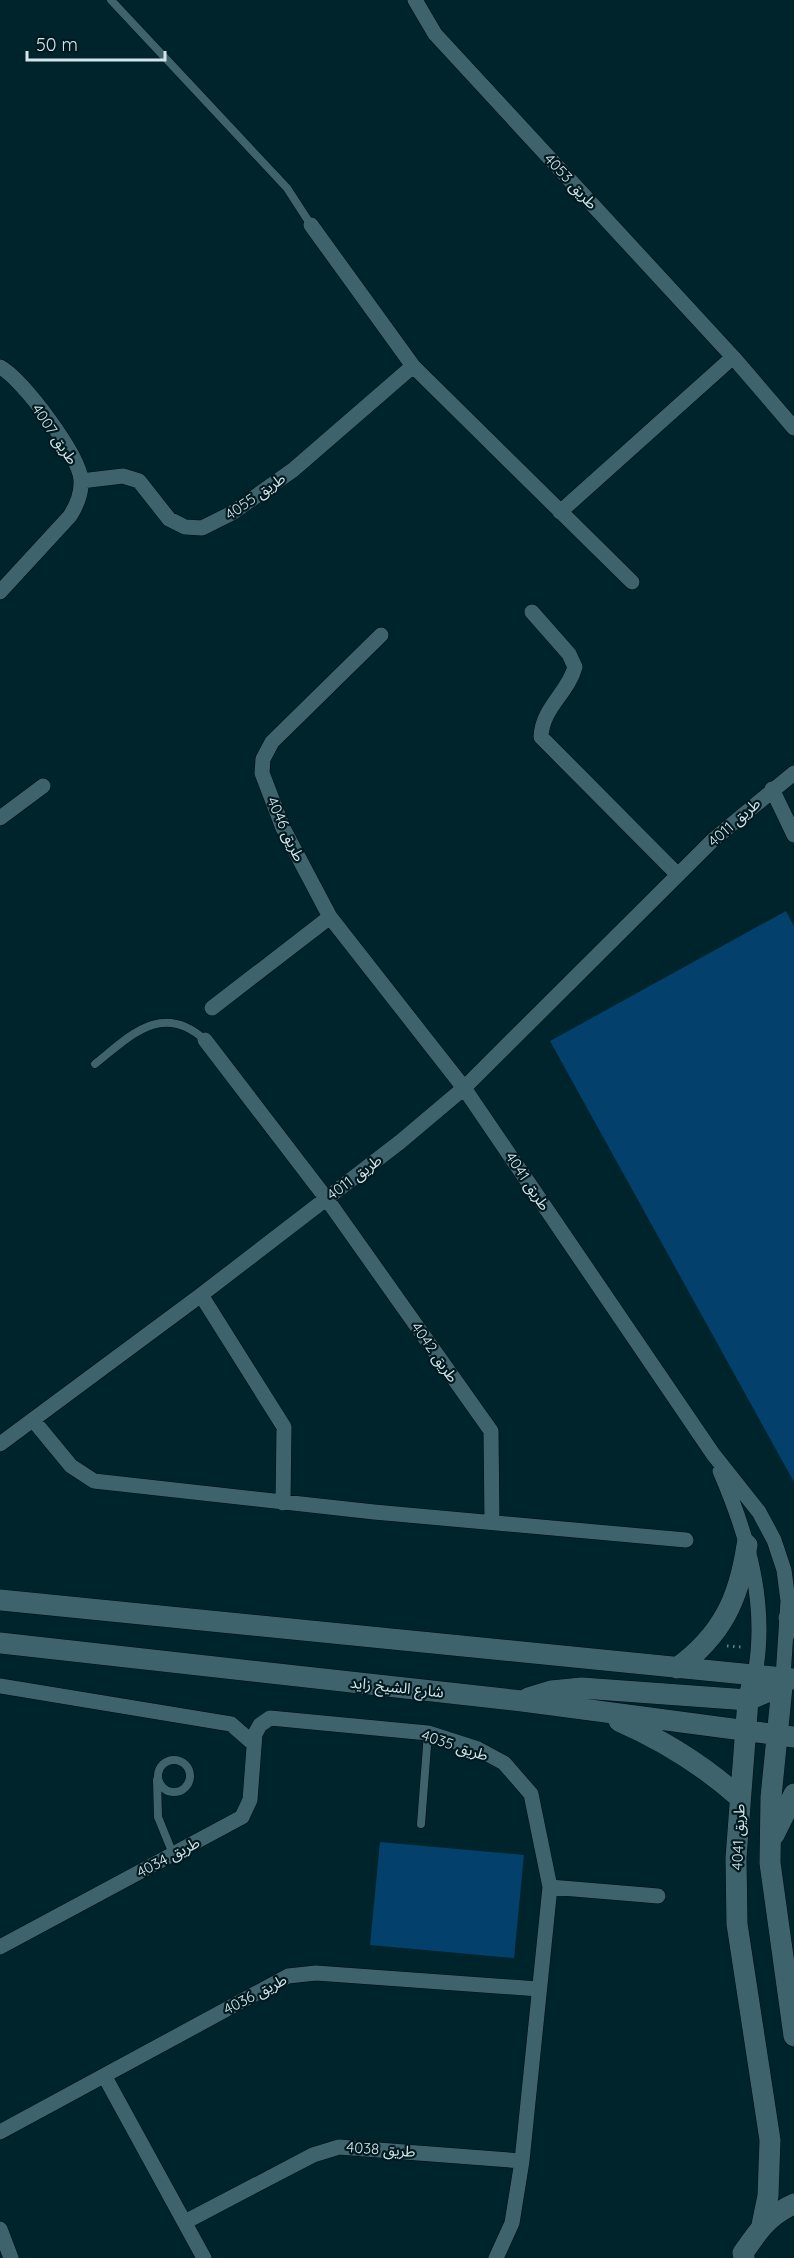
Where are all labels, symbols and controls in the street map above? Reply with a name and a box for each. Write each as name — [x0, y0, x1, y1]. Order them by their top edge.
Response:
scale bar — [27, 24, 165, 62]
text: 50 m — [36, 33, 78, 56]
street label: طريق 4053 — [540, 149, 602, 213]
street label: طريق 4007 — [27, 400, 82, 468]
street label: طريق 4055 — [221, 468, 290, 525]
street label: طريق 4011 — [704, 793, 765, 851]
street label: طريق 4046 — [262, 794, 309, 865]
street label: طريق 4041 — [501, 1148, 554, 1214]
street label: طريق 4011 — [323, 1150, 386, 1205]
street label: طريق 4042 — [406, 1318, 463, 1386]
street label: شارع الشيخ زايد — [349, 1673, 445, 1704]
street label: طريق 4035 — [419, 1725, 491, 1766]
street label: طريق 4041 — [727, 1803, 750, 1871]
street label: طريق 4034 — [133, 1832, 203, 1882]
street label: طريق 4036 — [220, 1969, 290, 2019]
street label: طريق 4038 — [346, 2137, 416, 2162]

